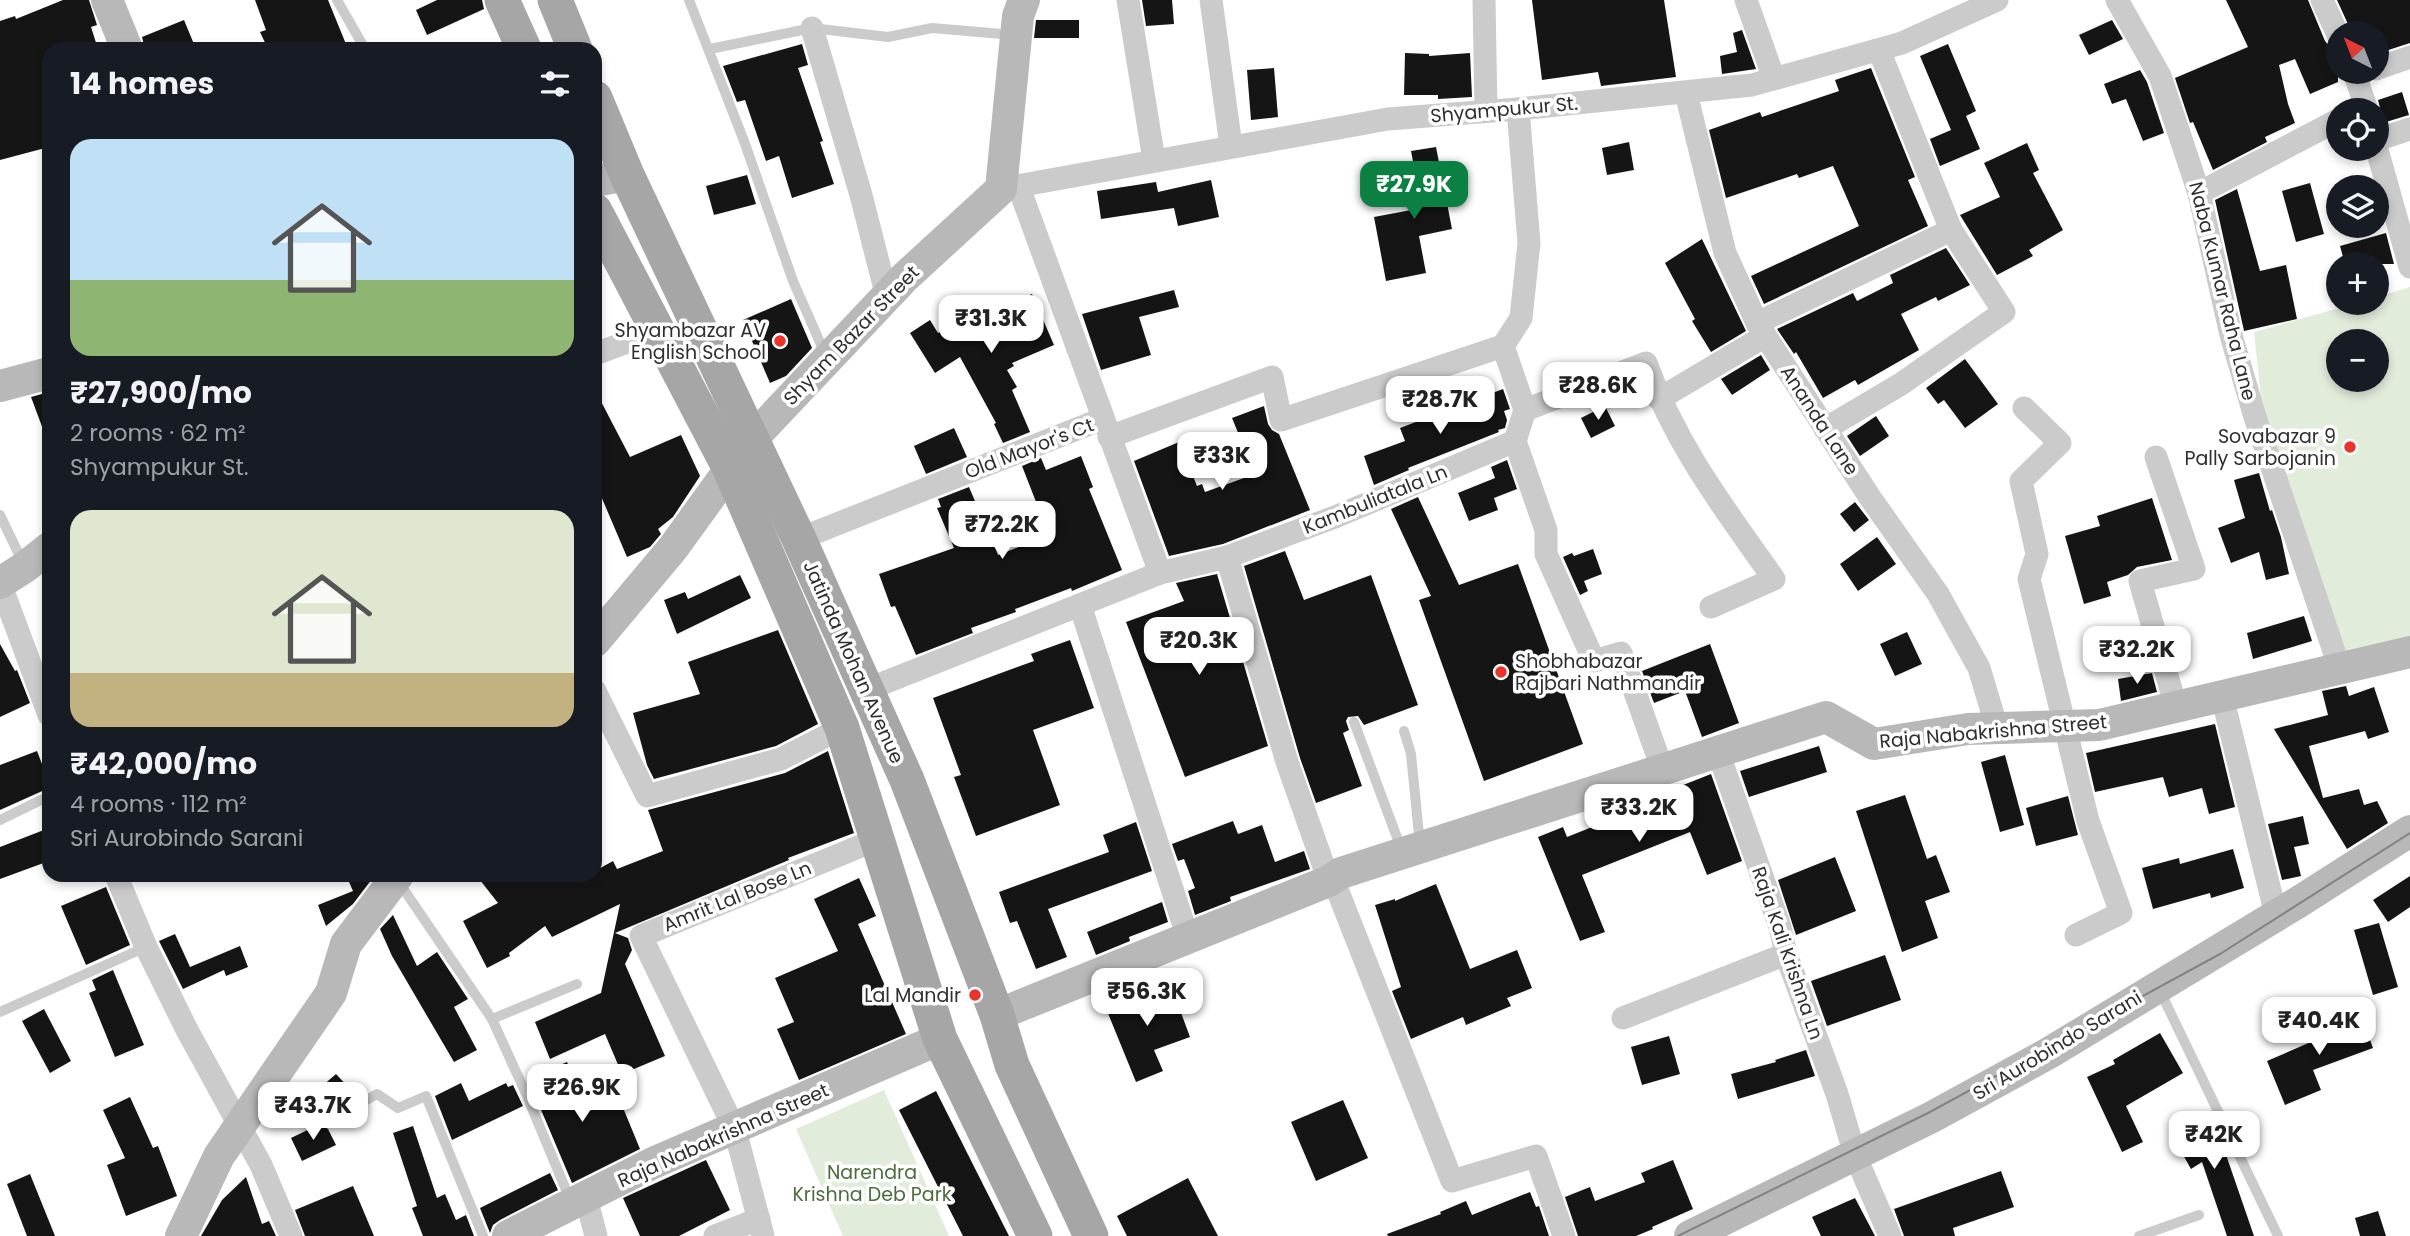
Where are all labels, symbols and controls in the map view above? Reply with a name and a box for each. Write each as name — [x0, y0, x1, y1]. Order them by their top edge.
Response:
north arrow — [2326, 21, 2389, 84]
map controls — [2326, 21, 2389, 392]
text: 14 homes — [70, 62, 214, 105]
icon: filters — [536, 65, 574, 103]
street label: Shyampukur St. — [1429, 90, 1579, 129]
button: locate — [2326, 98, 2389, 161]
pin: ₹27.9K — [1357, 162, 1471, 221]
text: ₹27.9K — [1376, 168, 1452, 200]
button: layers — [2326, 175, 2389, 238]
street label: Naba Kumar Raha Lane — [2182, 179, 2263, 403]
icon: home — [259, 185, 385, 311]
button: + — [2326, 252, 2389, 315]
street label: Shyam Bazar Street — [777, 259, 925, 411]
pin: ₹31.3K — [934, 296, 1048, 355]
text: ₹31.3K — [955, 302, 1027, 334]
place label: Shyambazar AV English School — [615, 317, 766, 366]
button: − — [2326, 329, 2389, 392]
marker: Shyambazar AV English School — [772, 333, 788, 349]
street label: Ananda Lane — [1774, 360, 1865, 480]
pin: ₹28.6K — [1541, 362, 1655, 422]
text: ₹28.6K — [1559, 369, 1637, 401]
text: ₹27,900/mo — [70, 371, 252, 414]
pin: ₹28.7K — [1383, 376, 1497, 436]
text: ₹28.7K — [1402, 383, 1478, 415]
street label: Old Mayor's Ct — [961, 411, 1098, 485]
text: 2 rooms · 62 m² — [70, 417, 246, 449]
place label: Sovabazar 9 Pally Sarbojanin — [2184, 423, 2336, 472]
pin: ₹33K — [1181, 433, 1263, 492]
text: ₹33K — [1193, 439, 1251, 471]
marker: Sovabazar 9 Pally Sarbojanin — [2342, 439, 2358, 455]
text: Shyampukur St. — [70, 451, 249, 483]
street label: Kambuliatala Ln — [1299, 458, 1452, 541]
pin: ₹72.2K — [945, 502, 1059, 561]
text: ₹72.2K — [965, 508, 1039, 540]
icon: home — [259, 556, 385, 682]
street label: Jatinda Mohan Avenue — [797, 556, 911, 768]
pin: ₹20.3K — [1142, 618, 1256, 677]
text: ₹20.3K — [1160, 624, 1238, 656]
pin: ₹32.2K — [2080, 626, 2194, 686]
text: ₹32.2K — [2099, 633, 2175, 665]
place label: Shobhabazar Rajbari Nathmandir — [1515, 648, 1701, 697]
marker: Shobhabazar Rajbari Nathmandir — [1493, 664, 1509, 680]
street label: Raja Nabakrishna Street — [1878, 708, 2108, 755]
text: ₹42,000/mo — [70, 742, 257, 785]
pin: ₹33.2K — [1582, 784, 1696, 844]
text: 4 rooms · 112 m² — [70, 788, 247, 820]
text: ₹33.2K — [1600, 791, 1678, 823]
text: Sri Aurobindo Sarani — [70, 822, 303, 854]
street label: Amrit Lal Bose Ln — [659, 854, 815, 939]
street label: Raja Kali Krishna Ln — [1745, 863, 1830, 1043]
pin: ₹56.3K — [1090, 968, 1204, 1028]
text: ₹56.3K — [1107, 975, 1187, 1007]
place label: Lal Mandir — [864, 982, 961, 1009]
street label: Sri Aurobindo Sarani — [1968, 984, 2147, 1107]
marker: Lal Mandir — [967, 987, 983, 1003]
pin: ₹40.4K — [2262, 998, 2376, 1057]
text: ₹40.4K — [2278, 1004, 2360, 1036]
pin: ₹26.9K — [525, 1064, 639, 1124]
text: ₹26.9K — [543, 1071, 621, 1103]
street label: Raja Nabakrishna Street — [613, 1077, 833, 1194]
pin: ₹43.7K — [256, 1082, 370, 1142]
text: ₹43.7K — [274, 1089, 352, 1121]
pin: ₹42K — [2173, 1112, 2255, 1171]
text: ₹42K — [2185, 1118, 2243, 1150]
park label: Narendra Krishna Deb Park — [792, 1159, 952, 1208]

